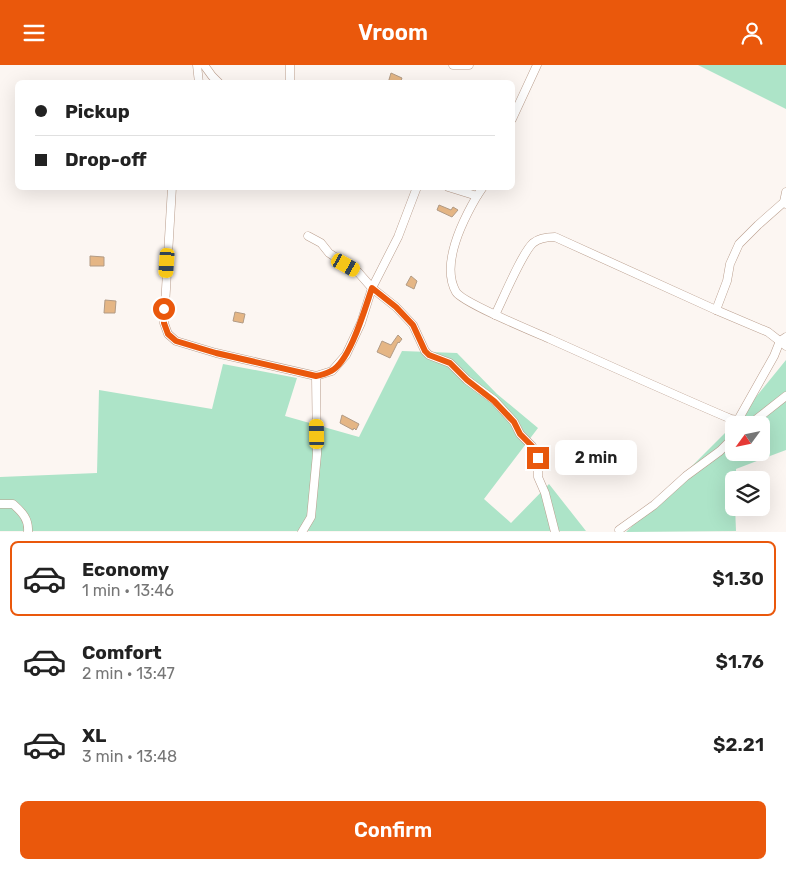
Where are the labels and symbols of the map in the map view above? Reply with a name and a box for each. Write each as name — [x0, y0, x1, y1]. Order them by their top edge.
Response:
car — [158, 248, 175, 278]
car — [329, 251, 362, 279]
route start — [153, 298, 175, 320]
north arrow — [725, 416, 770, 461]
car — [309, 419, 324, 449]
callout: 2 min — [556, 441, 638, 475]
route end — [527, 447, 549, 469]

